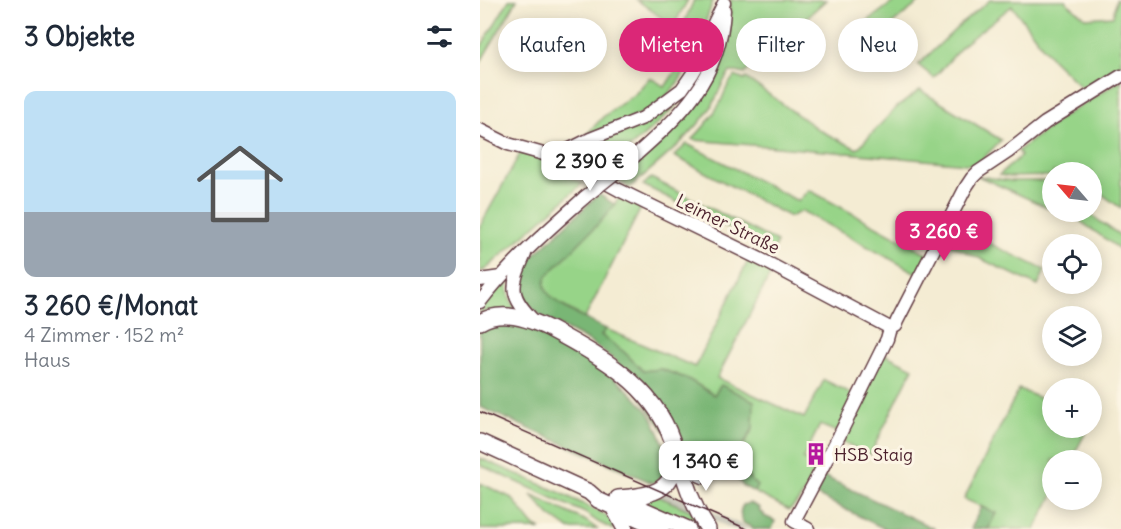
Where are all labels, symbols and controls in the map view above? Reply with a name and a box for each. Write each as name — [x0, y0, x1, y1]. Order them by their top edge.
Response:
chip: Kaufen — [498, 18, 607, 72]
chip: Mieten — [619, 18, 724, 72]
chip: Filter — [736, 18, 826, 72]
chip: Neu — [838, 18, 918, 72]
text: 3 Objekte — [24, 20, 135, 53]
icon: filters — [423, 20, 456, 53]
icon: home — [186, 130, 294, 238]
pin: 2 390 € — [535, 141, 645, 192]
text: 2 390 € — [555, 148, 625, 173]
north arrow — [1042, 162, 1102, 222]
map controls — [1042, 162, 1102, 510]
street label: Leimer Straße — [672, 189, 784, 259]
pin: 3 260 € — [889, 211, 999, 262]
text: 3 260 € — [909, 218, 979, 243]
button: locate — [1042, 234, 1102, 294]
text: 3 260 €/Monat — [24, 289, 198, 322]
button: layers — [1042, 306, 1102, 366]
text: 4 Zimmer · 152 m² — [24, 322, 184, 347]
text: Haus — [24, 347, 70, 372]
button: + — [1042, 378, 1102, 438]
pin: 1 340 € — [651, 441, 761, 492]
building icon: HSB Staig — [803, 441, 829, 467]
place label: HSB Staig — [834, 443, 913, 466]
text: 1 340 € — [673, 448, 739, 473]
button: − — [1042, 450, 1102, 510]

